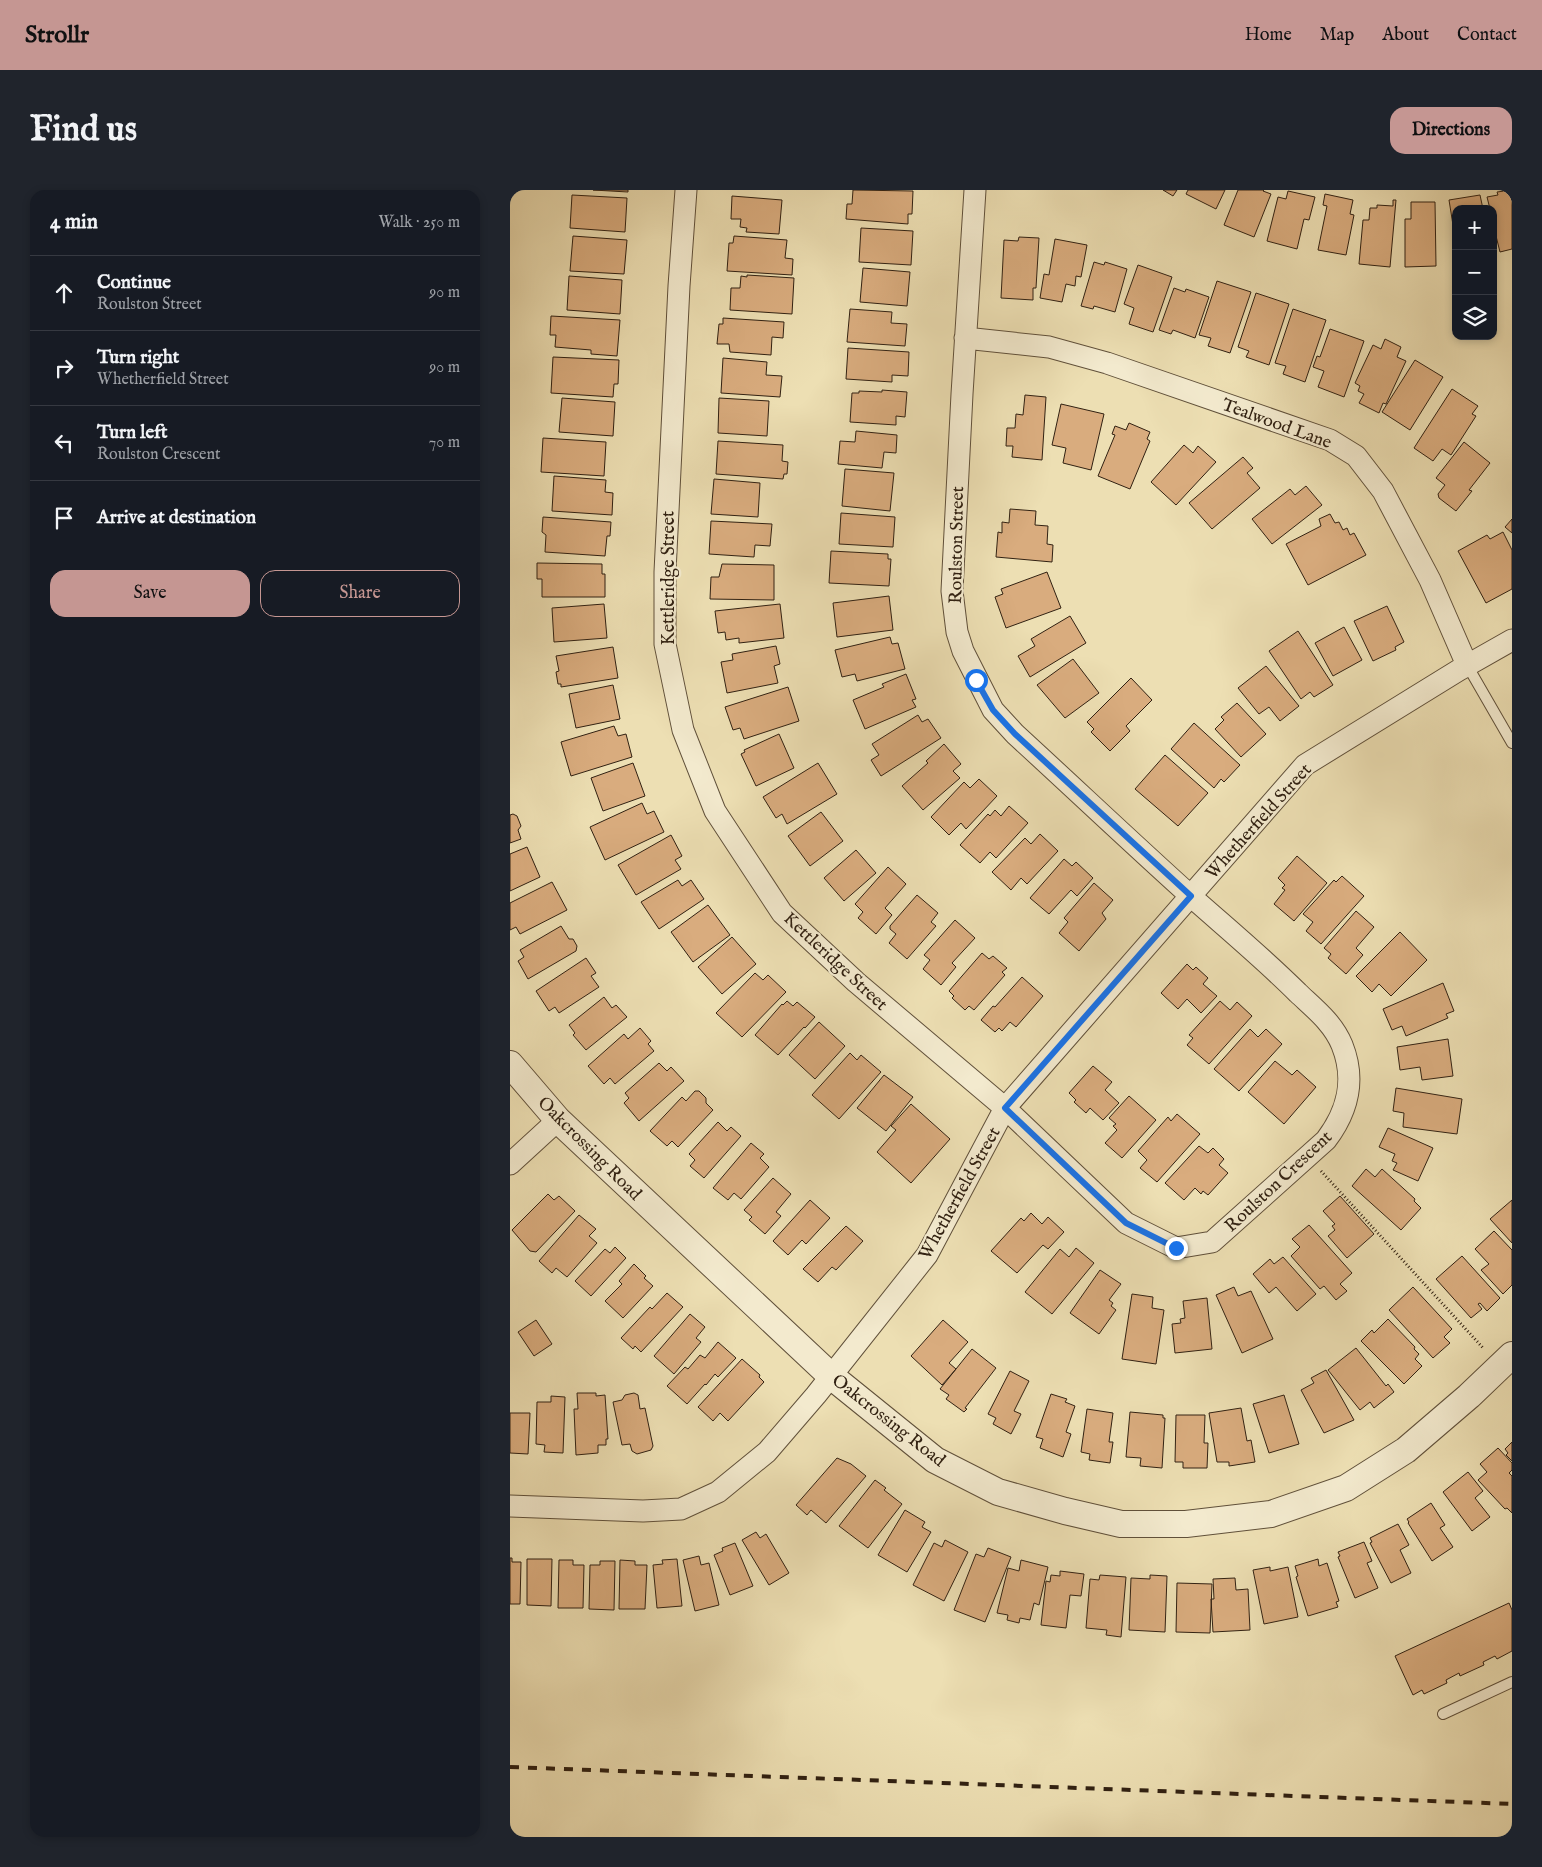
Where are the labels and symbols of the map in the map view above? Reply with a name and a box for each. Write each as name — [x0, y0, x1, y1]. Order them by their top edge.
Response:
street label: Tealwood Lane — [1218, 394, 1335, 455]
street label: Roulston Street — [945, 486, 970, 604]
street label: Kettleridge Street — [658, 511, 681, 645]
route start — [965, 669, 988, 692]
street label: Whetherfield Street — [1201, 759, 1317, 885]
street label: Kettleridge Street — [778, 908, 892, 1016]
street label: Oakcrossing Road — [532, 1092, 646, 1206]
street label: Whetherfield Street — [914, 1123, 1006, 1264]
street label: Roulston Crescent — [1220, 1126, 1338, 1238]
route end — [1165, 1237, 1188, 1260]
street label: Oakcrossing Road — [827, 1370, 950, 1473]

